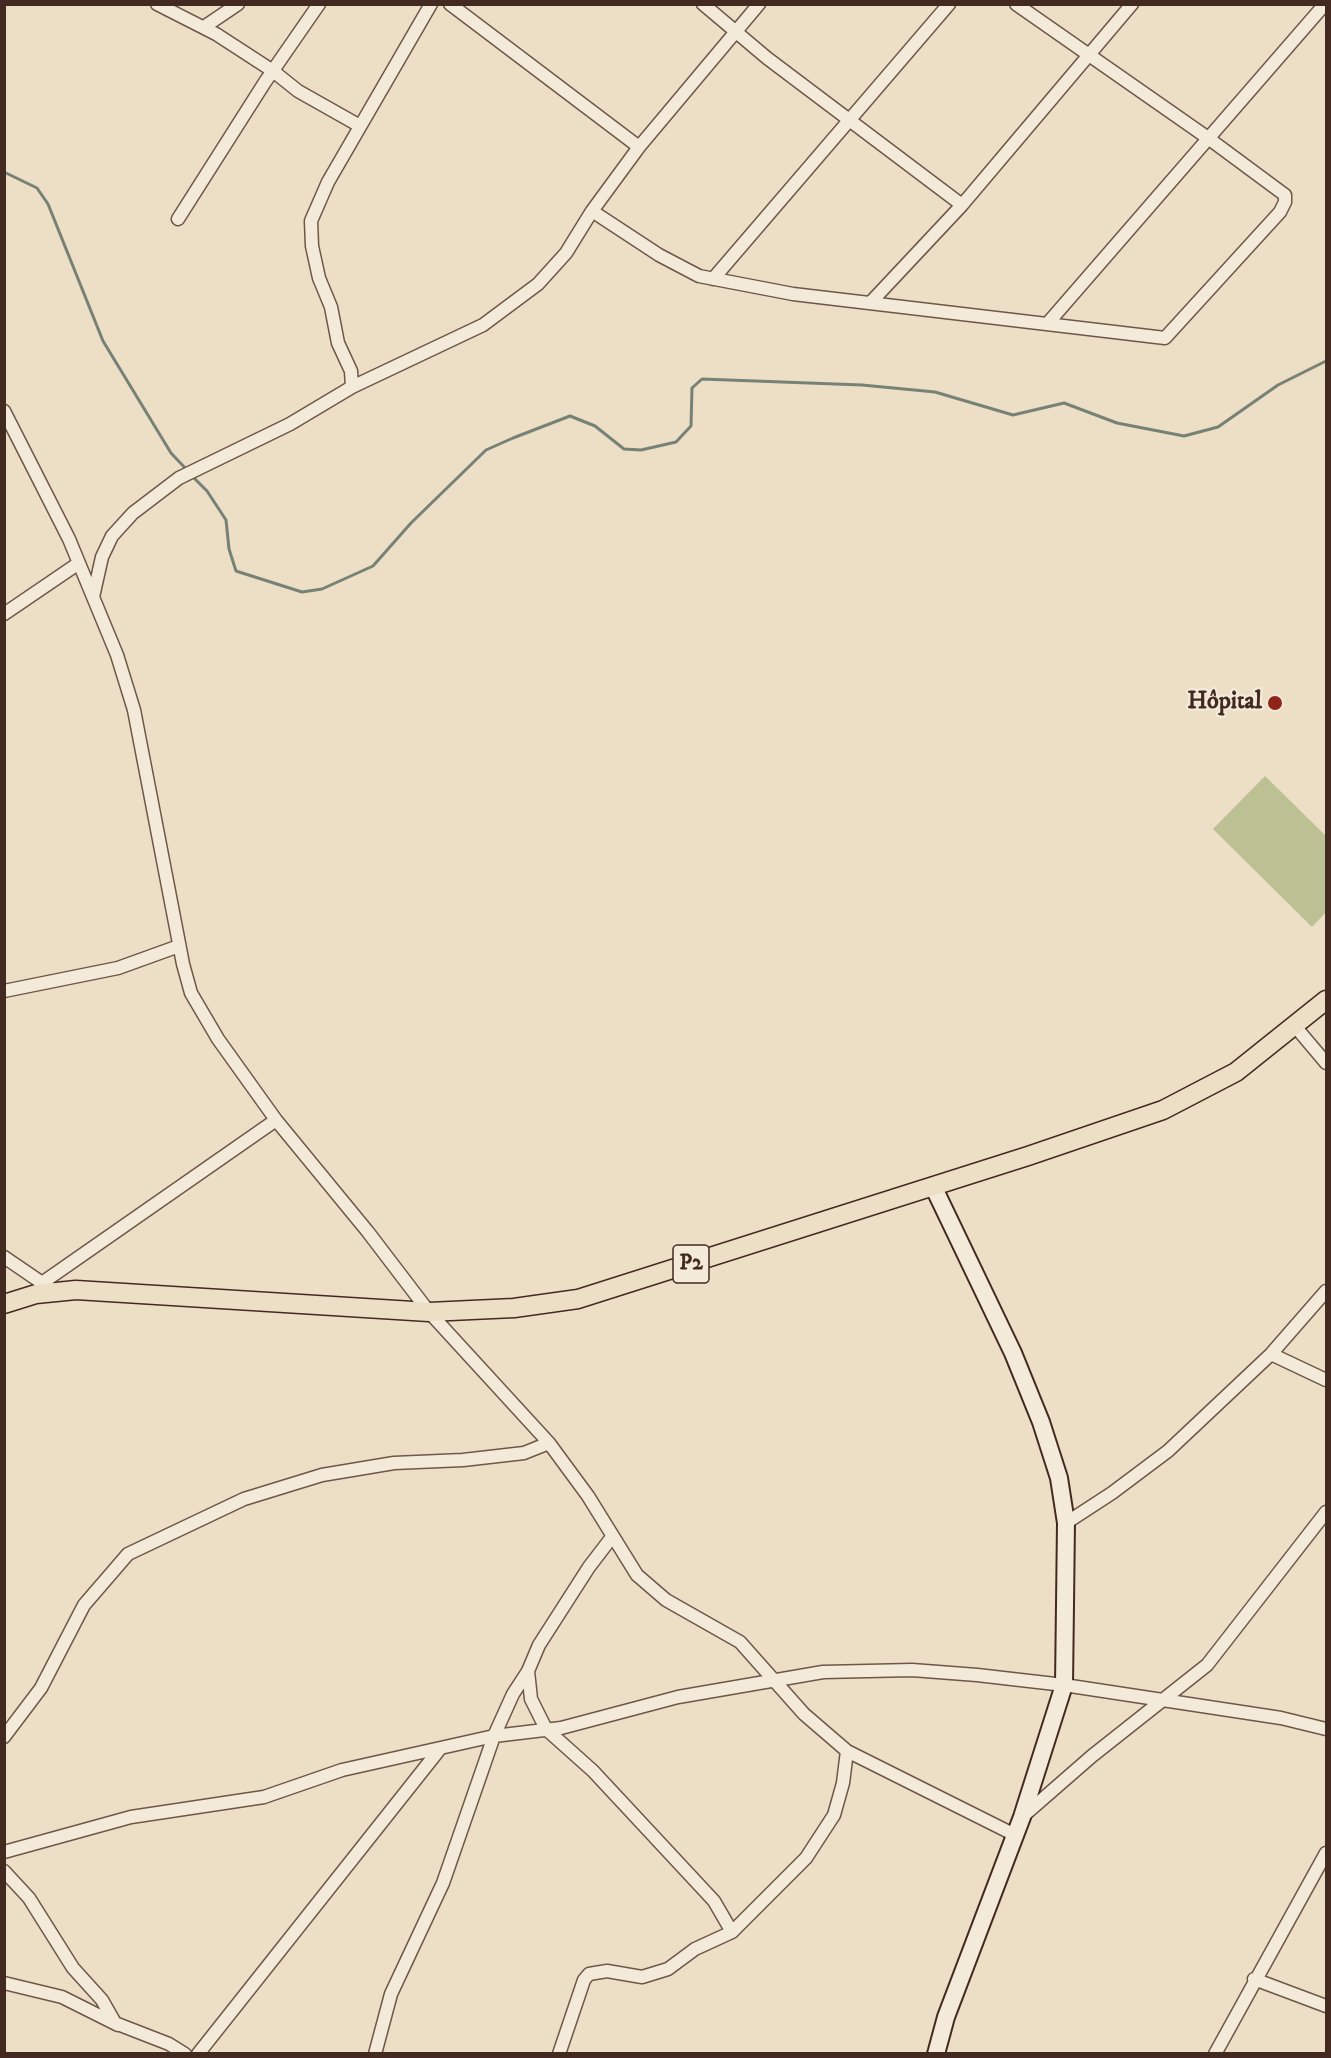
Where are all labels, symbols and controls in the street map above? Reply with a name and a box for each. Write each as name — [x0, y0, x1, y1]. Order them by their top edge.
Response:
place label: Hôpital — [1187, 689, 1262, 717]
marker: Hôpital — [1266, 694, 1284, 712]
road number: P2 — [673, 1245, 709, 1283]

